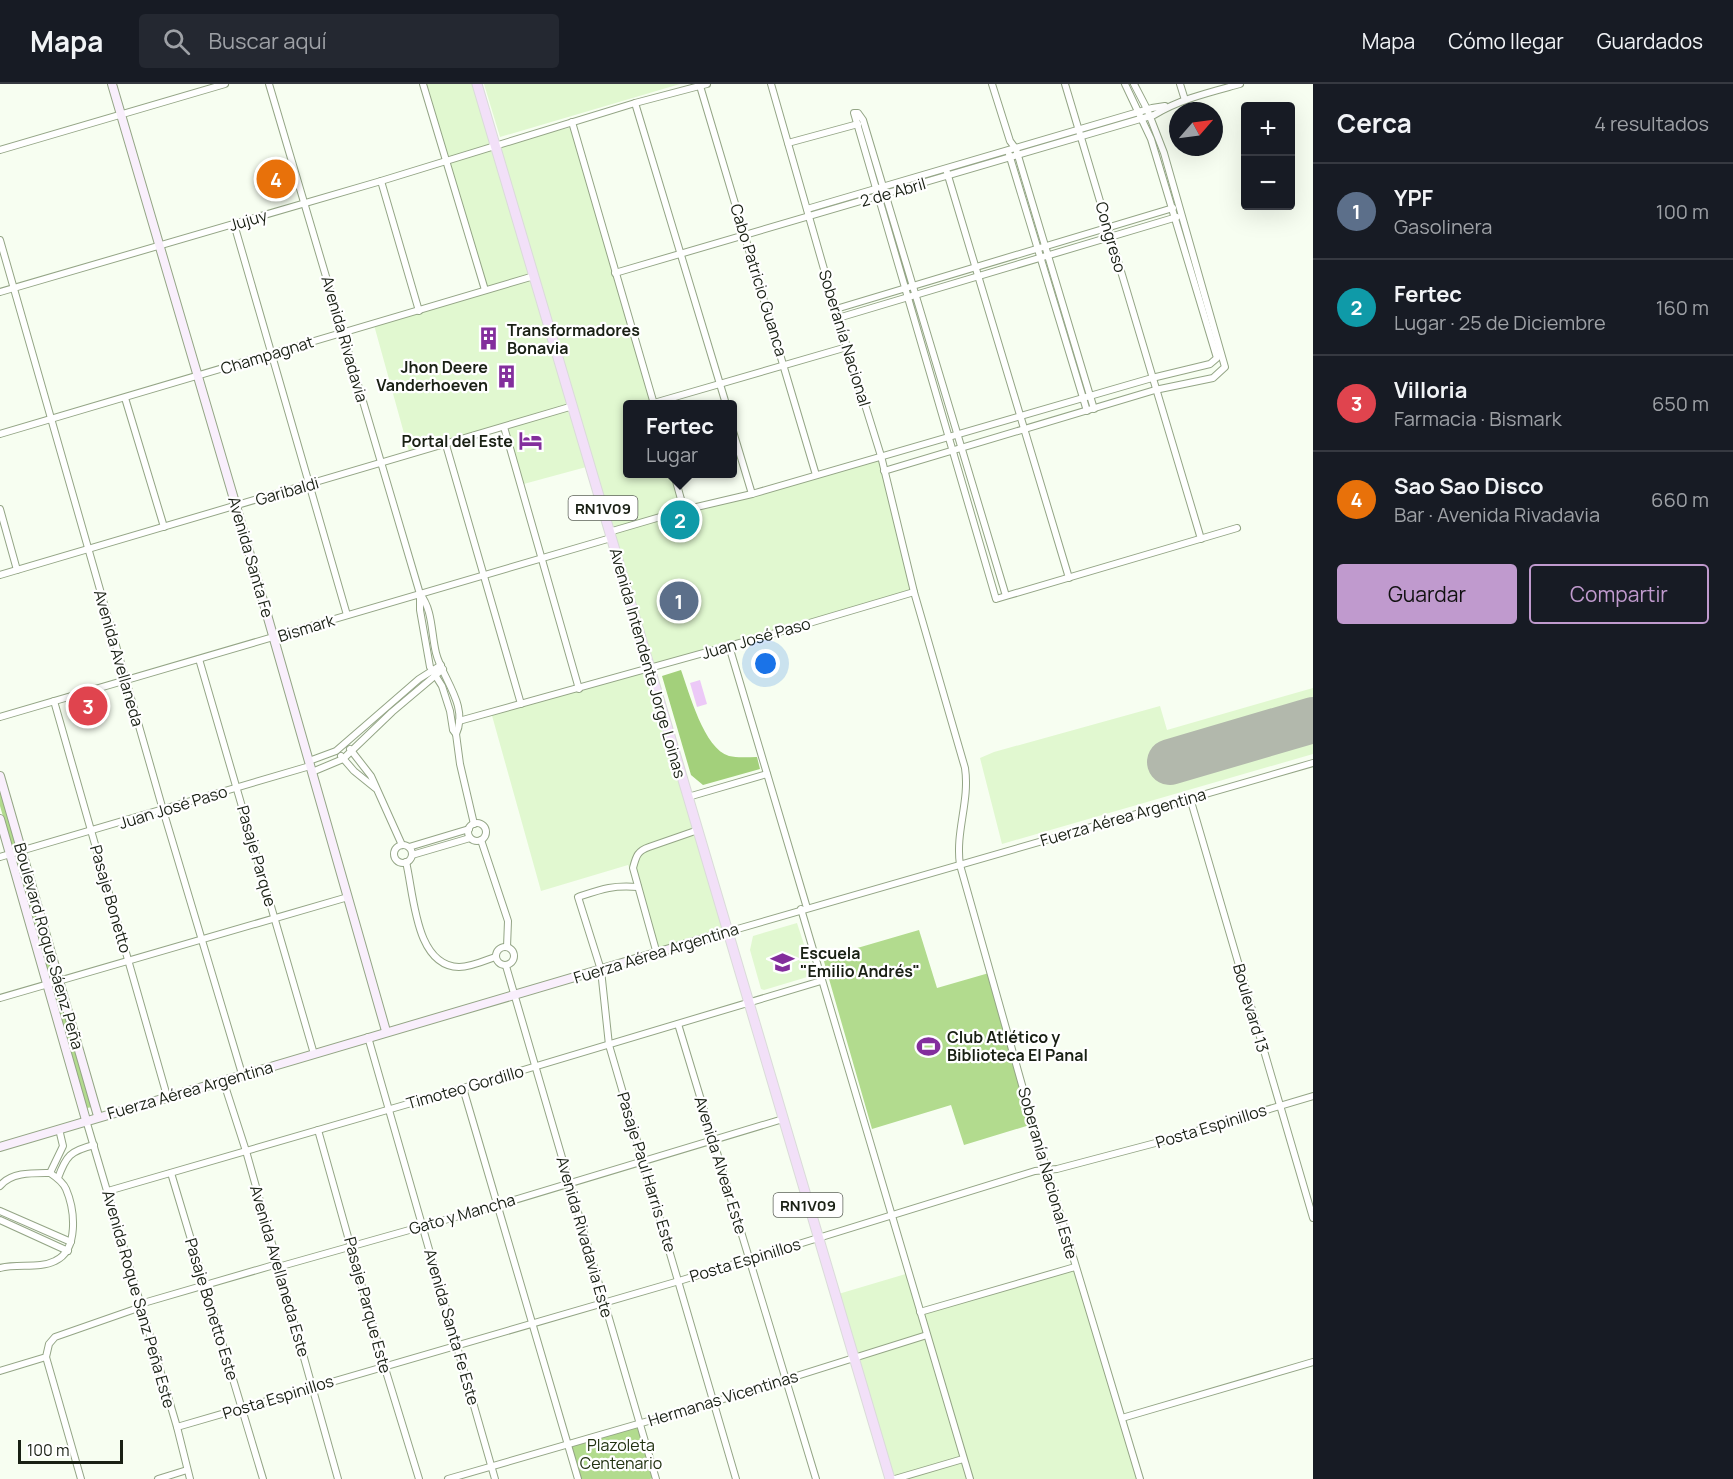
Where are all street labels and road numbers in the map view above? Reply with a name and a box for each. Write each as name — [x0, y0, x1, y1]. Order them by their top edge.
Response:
street label: 2 de Abril — [858, 172, 928, 212]
street label: Congreso — [1090, 199, 1132, 275]
street label: Cabo Patricio Guanca — [725, 201, 793, 359]
street label: Jujuy — [226, 204, 270, 236]
street label: Soberanía Nacional — [814, 267, 876, 409]
street label: Avenida Rivadavia — [316, 273, 374, 405]
street label: Champagnat — [218, 330, 316, 380]
street label: Garibaldi — [253, 471, 321, 511]
street label: Avenida Santa Fe — [223, 494, 279, 620]
road number: RN1V09 — [568, 496, 638, 520]
street label: Avenida Intendente Jorge Loinas — [605, 545, 691, 781]
street label: Avenida Avellaneda — [89, 587, 149, 729]
street label: Bismark — [275, 609, 338, 647]
street label: Juan José Paso — [699, 612, 813, 664]
street label: Juan José Paso — [116, 780, 230, 834]
street label: Fuerza Aérea Argentina — [1038, 783, 1208, 851]
street label: Pasaje Parque — [232, 803, 282, 909]
street label: Boulevard Roque Sáenz Peña — [9, 840, 89, 1052]
street label: Pasaje Bonetto — [85, 842, 137, 956]
street label: Fuerza Aérea Argentina — [571, 917, 741, 989]
street label: Boulevard 13 — [1228, 961, 1274, 1055]
street label: Fuerza Aérea Argentina — [105, 1056, 275, 1124]
street label: Timoteo Gordillo — [404, 1060, 526, 1114]
street label: Soberanía Nacional Este — [1013, 1085, 1083, 1261]
street label: Pasaje Paul Harris Este — [612, 1089, 682, 1255]
street label: Avenida Alvear Este — [690, 1093, 752, 1237]
street label: Posta Espinillos — [1153, 1099, 1269, 1153]
street label: Avenida Rivadavia Este — [551, 1154, 619, 1320]
street label: Avenida Avellaneda Este — [245, 1183, 315, 1359]
street label: Avenida Roque Sanz Peña Este — [97, 1187, 181, 1411]
street label: Gato y Mancha — [406, 1188, 518, 1240]
road number: RN1V09 — [774, 1193, 842, 1217]
street label: Posta Espinillos — [687, 1233, 803, 1287]
street label: Pasaje Parque Este — [339, 1234, 397, 1376]
street label: Pasaje Bonetto Este — [180, 1235, 244, 1383]
street label: Avenida Santa Fe Este — [419, 1246, 485, 1408]
street label: Hermanas Vicentinas — [645, 1365, 801, 1431]
street label: Posta Espinillos — [220, 1370, 336, 1424]

